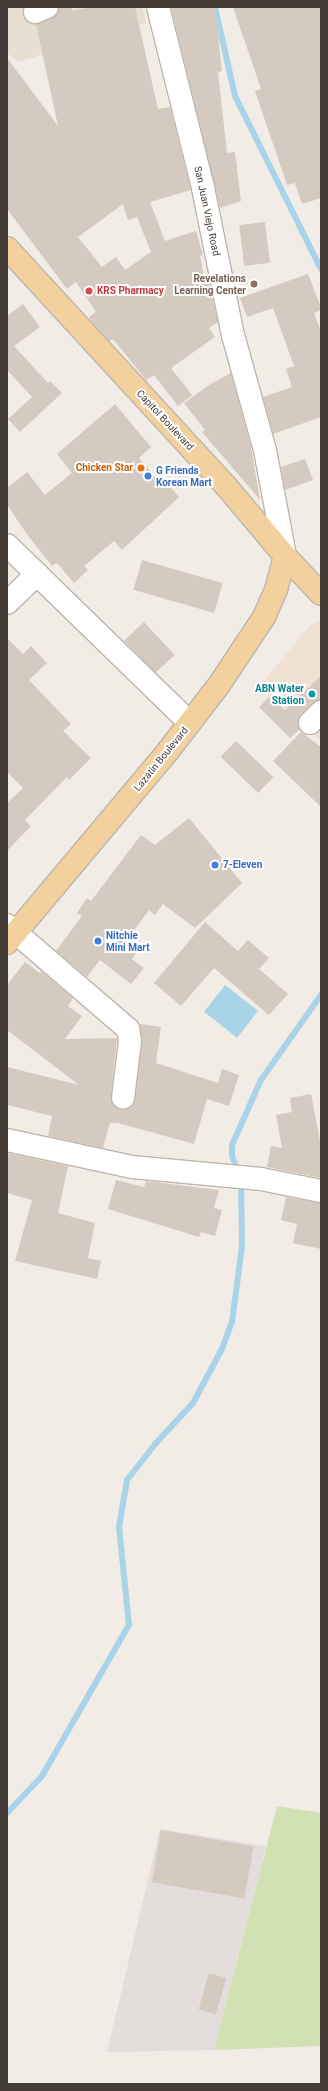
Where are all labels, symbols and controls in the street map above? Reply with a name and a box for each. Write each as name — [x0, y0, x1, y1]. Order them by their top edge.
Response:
street label: San Juan Viejo Road — [192, 165, 222, 257]
place label: Revelations Learning Center — [174, 272, 246, 296]
marker: Revelations Learning Center — [249, 279, 259, 289]
place label: KRS Pharmacy — [97, 285, 164, 297]
marker: KRS Pharmacy — [84, 286, 94, 296]
street label: Capitol Boulevard — [134, 387, 196, 453]
place label: Chicken Star — [76, 462, 133, 474]
marker: Chicken Star — [136, 463, 146, 473]
place label: G Friends Korean Mart — [156, 464, 212, 488]
marker: G Friends Korean Mart — [143, 471, 153, 481]
place label: ABN Water Station — [255, 682, 304, 706]
marker: ABN Water Station — [307, 689, 317, 699]
street label: Lazatin Boulevard — [131, 724, 191, 794]
place label: 7-Eleven — [223, 859, 262, 871]
marker: 7-Eleven — [210, 860, 220, 870]
place label: Nitchie Mini Mart — [106, 929, 150, 952]
marker: Nitchie Mini Mart — [93, 936, 103, 946]

